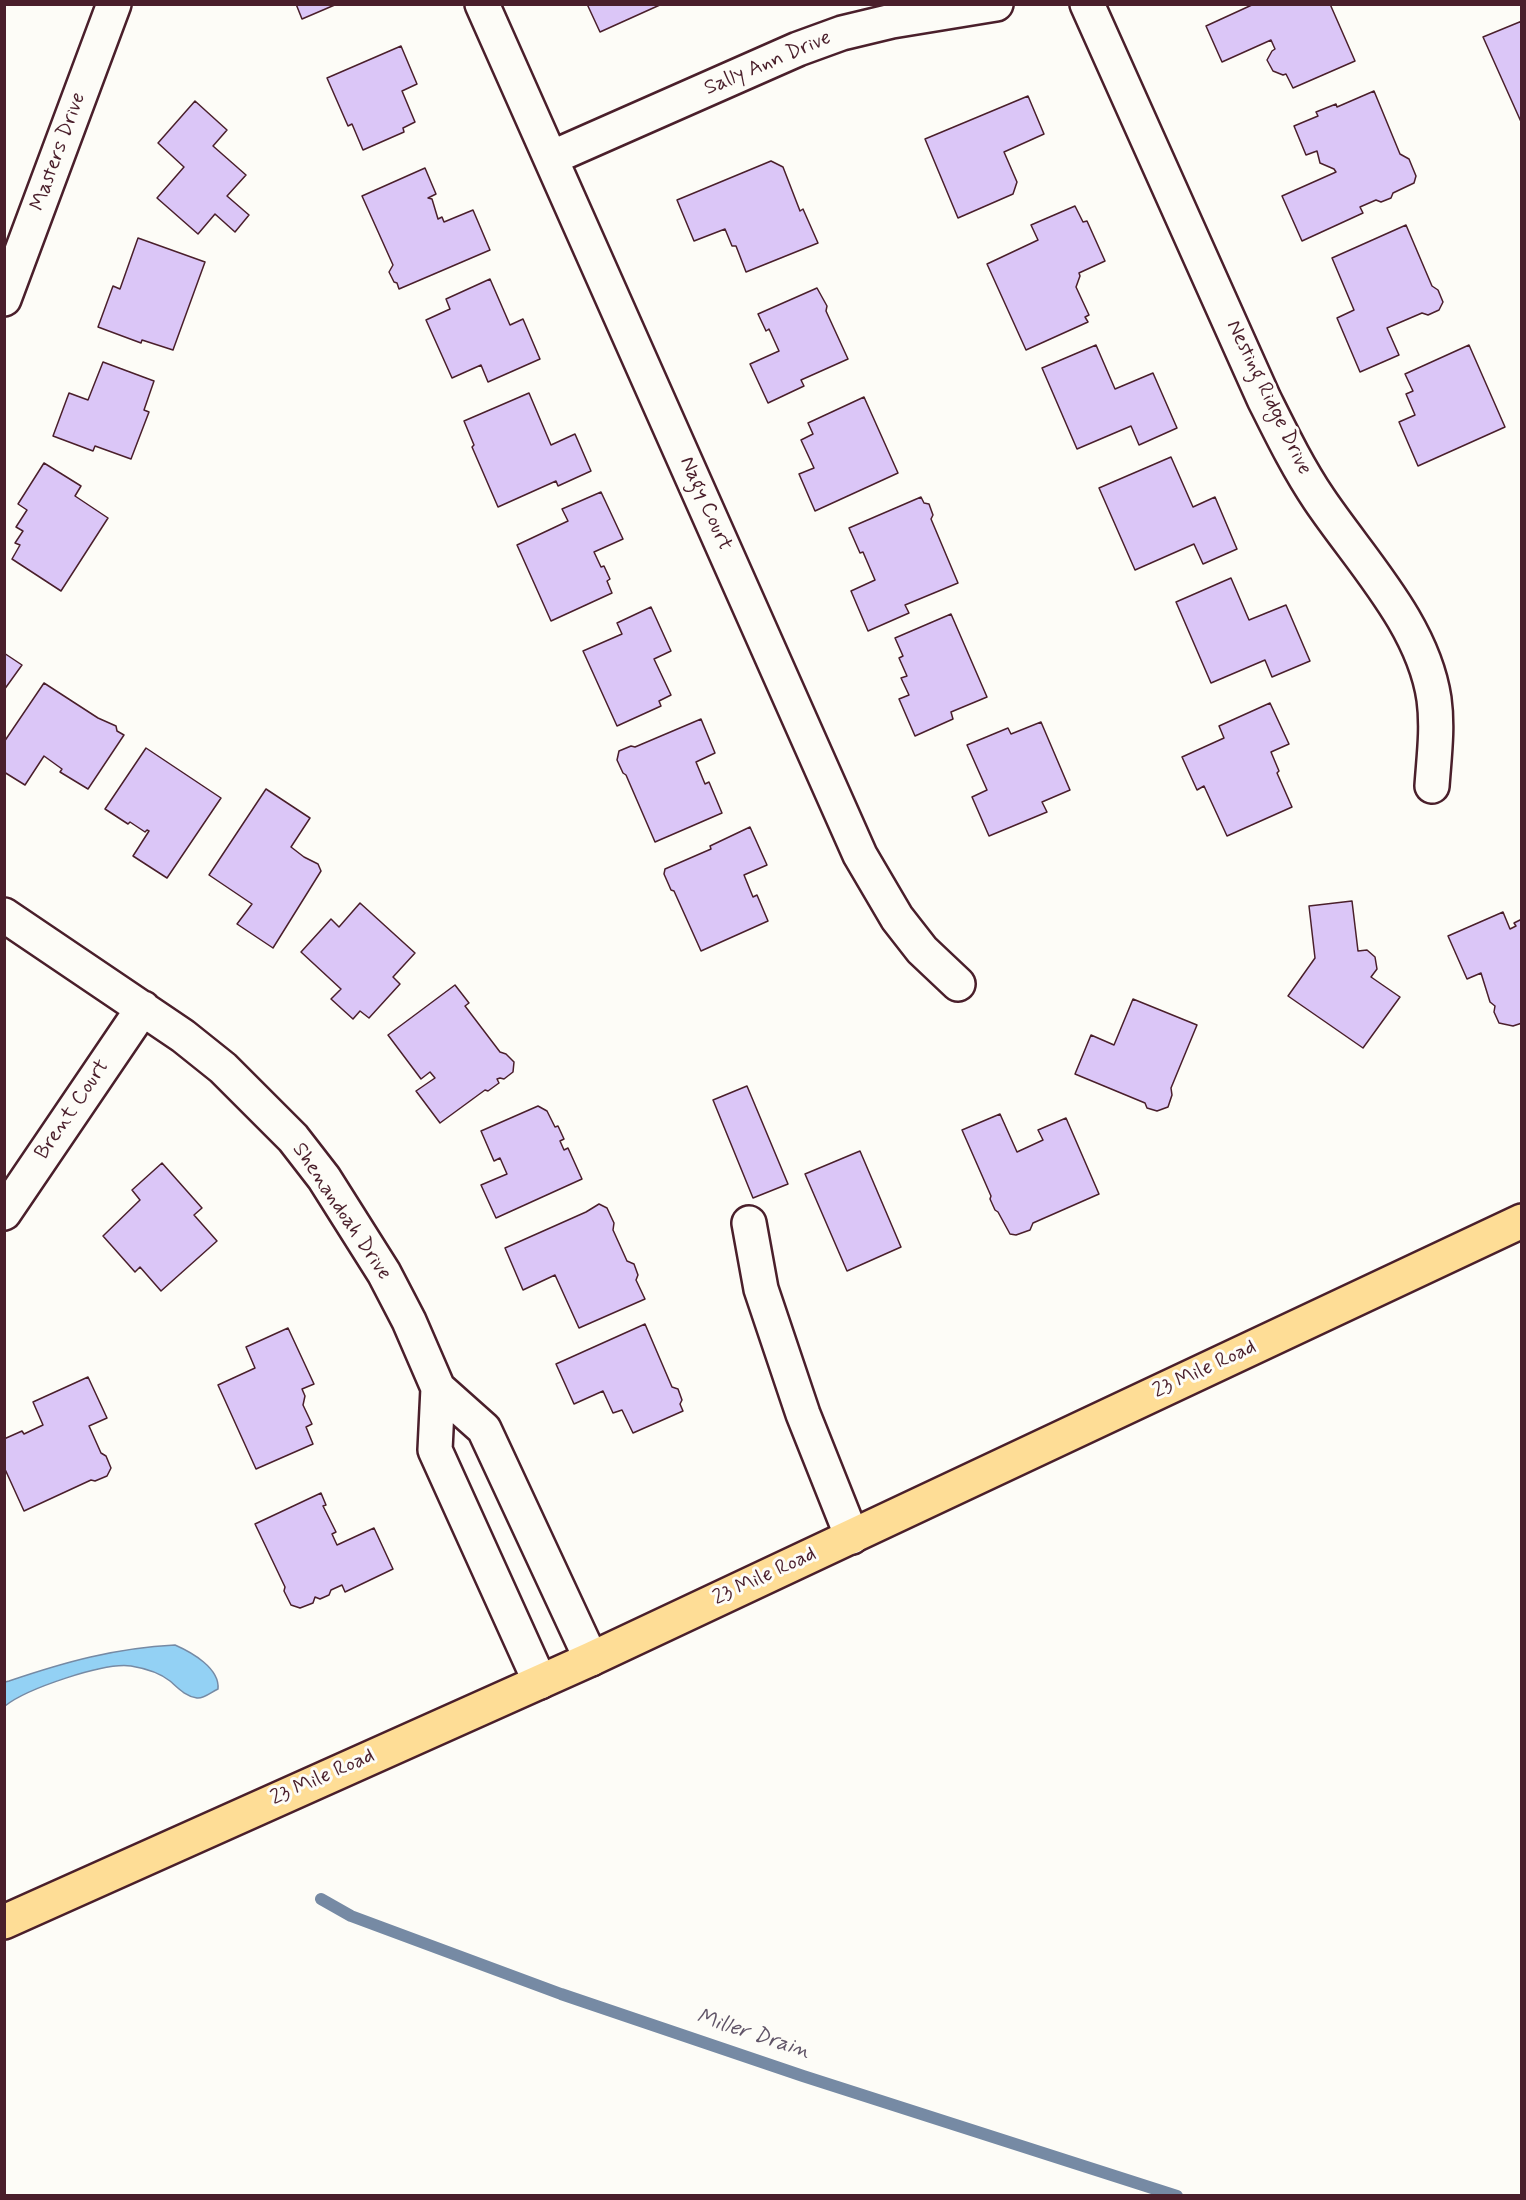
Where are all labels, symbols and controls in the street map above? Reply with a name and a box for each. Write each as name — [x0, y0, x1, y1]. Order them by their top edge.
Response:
street label: Sally Ann Drive — [701, 26, 835, 102]
street label: Masters Drive — [26, 89, 92, 215]
street label: Nesting Ridge Drive — [1220, 317, 1316, 479]
street label: Nagy Court — [673, 453, 737, 555]
street label: Brent Court — [30, 1055, 116, 1165]
street label: Shenandoah Drive — [286, 1139, 396, 1285]
street label: 23 Mile Road — [1149, 1335, 1261, 1405]
street label: 23 Mile Road — [709, 1542, 821, 1612]
street label: 23 Mile Road — [267, 1744, 379, 1812]
water label: Miller Drain — [693, 2004, 813, 2066]

